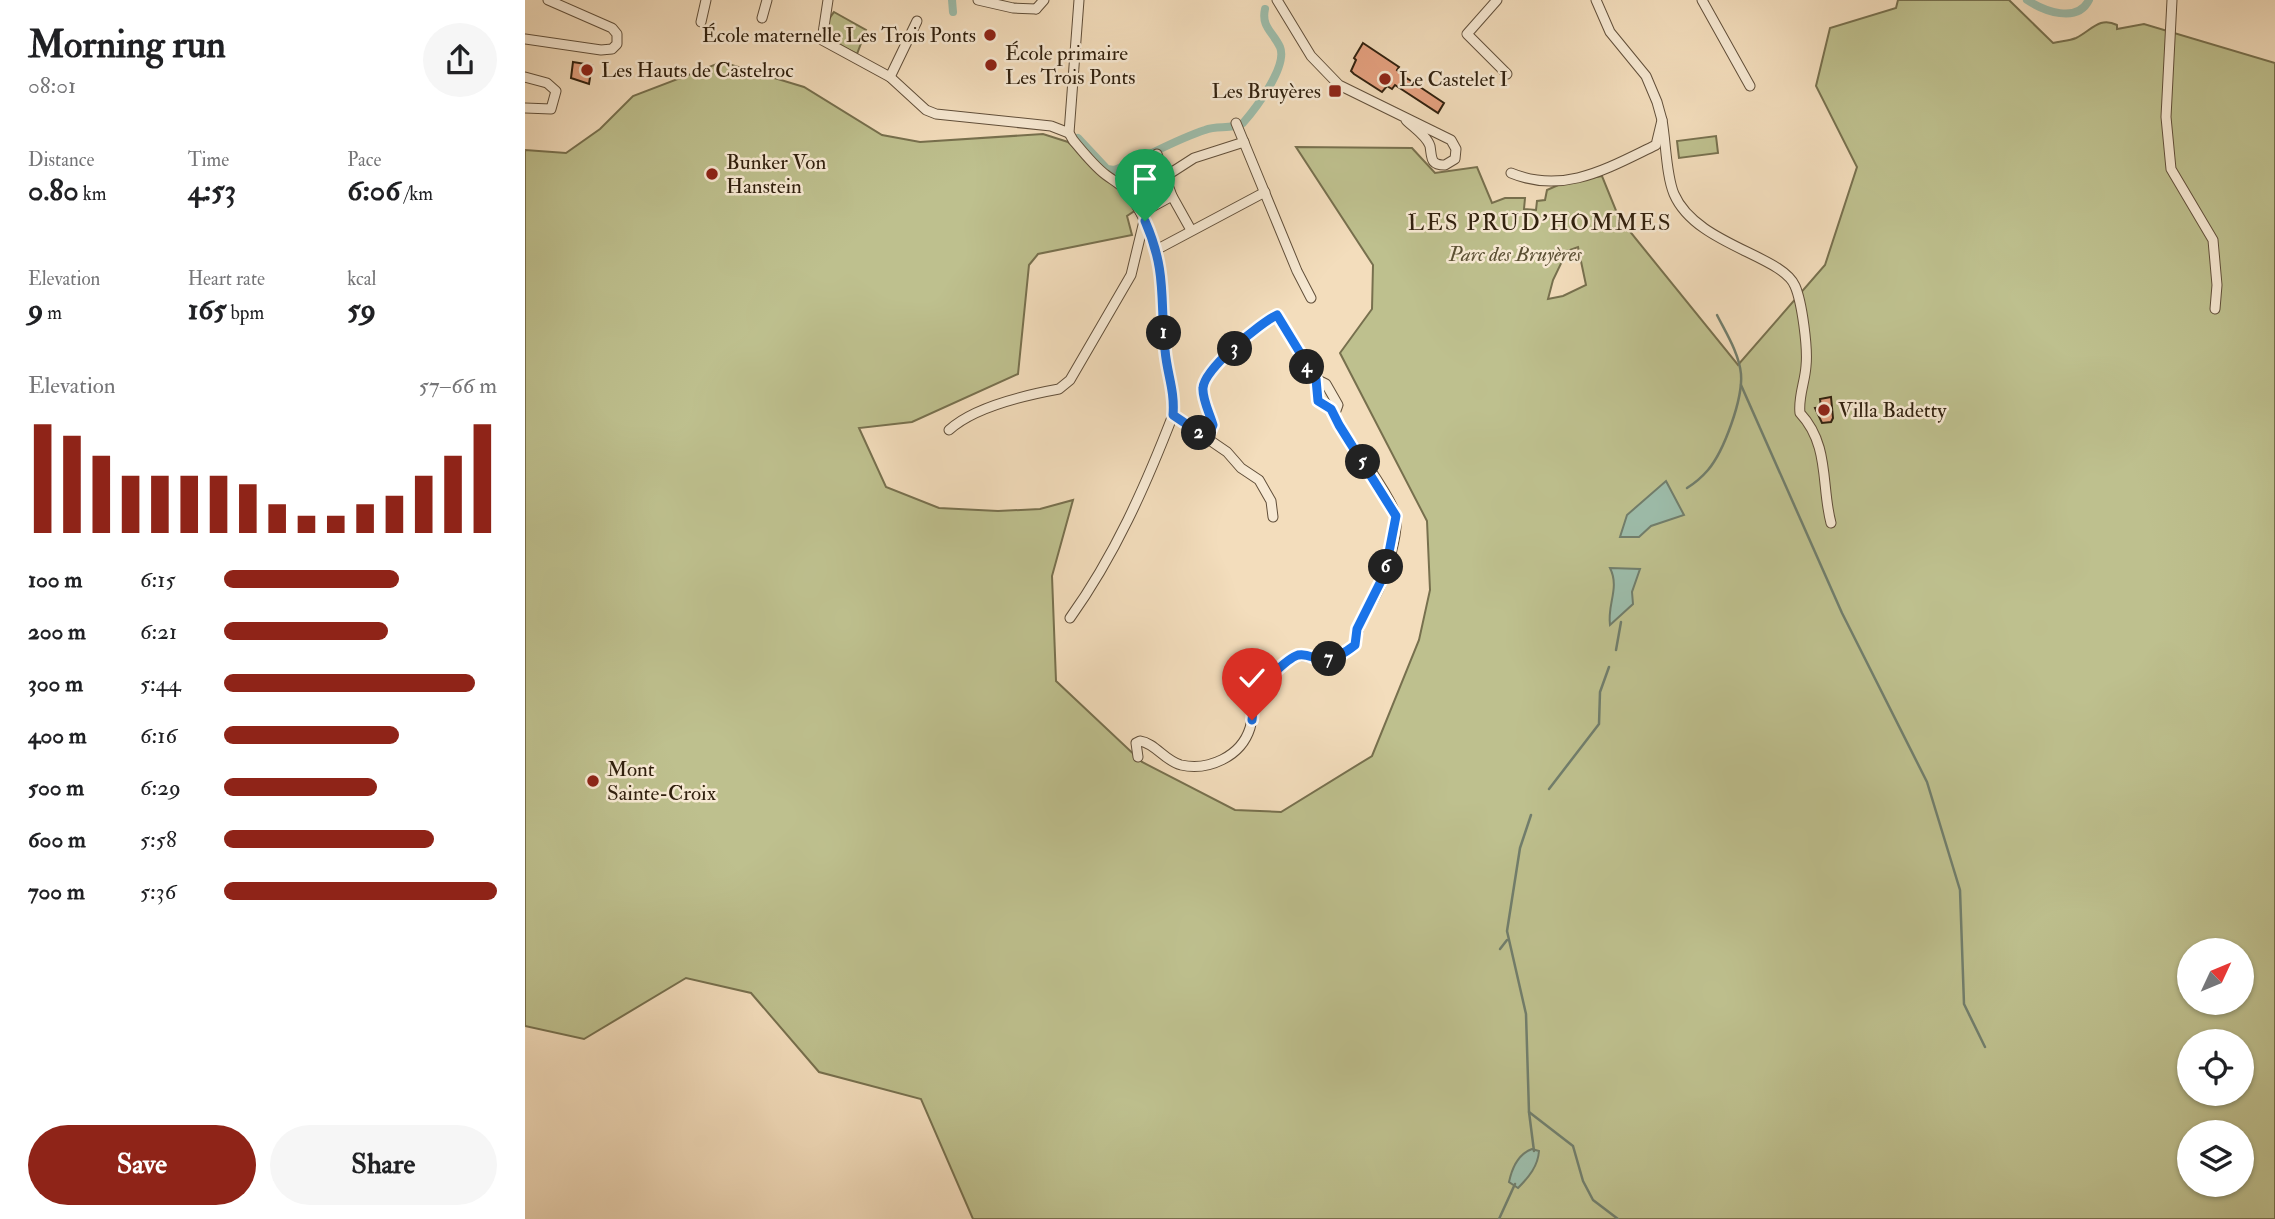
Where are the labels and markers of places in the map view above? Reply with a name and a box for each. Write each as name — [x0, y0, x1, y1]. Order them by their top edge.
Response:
place label: École maternelle Les Trois Ponts — [702, 22, 976, 49]
marker: École maternelle Les Trois Ponts — [982, 27, 998, 43]
place label: École primaire Les Trois Ponts — [1005, 40, 1135, 91]
place label: Les Hauts de Castelroc — [601, 57, 794, 84]
marker: École primaire Les Trois Ponts — [983, 57, 999, 73]
marker: Les Hauts de Castelroc — [579, 62, 595, 78]
place label: Le Castelet I — [1399, 66, 1508, 93]
marker: Le Castelet I — [1377, 71, 1393, 87]
place label: Les Bruyères — [1211, 78, 1321, 105]
marker: Les Bruyères — [1327, 83, 1343, 99]
place label: Bunker Von Hanstein — [726, 149, 826, 200]
pin — [1115, 149, 1175, 221]
marker: Bunker Von Hanstein — [704, 166, 720, 182]
pin: 1 — [1147, 316, 1181, 350]
pin: 3 — [1217, 332, 1253, 366]
pin: 4 — [1289, 350, 1325, 384]
place label: Villa Badetty — [1838, 397, 1947, 424]
marker: Villa Badetty — [1816, 402, 1832, 418]
pin: 2 — [1181, 416, 1217, 450]
pin: 5 — [1345, 444, 1381, 480]
pin: 6 — [1369, 550, 1403, 584]
pin: 7 — [1311, 642, 1347, 676]
pin — [1222, 648, 1282, 720]
place label: Mont Sainte-Croix — [607, 756, 717, 807]
marker: Mont Sainte-Croix — [585, 773, 601, 789]

